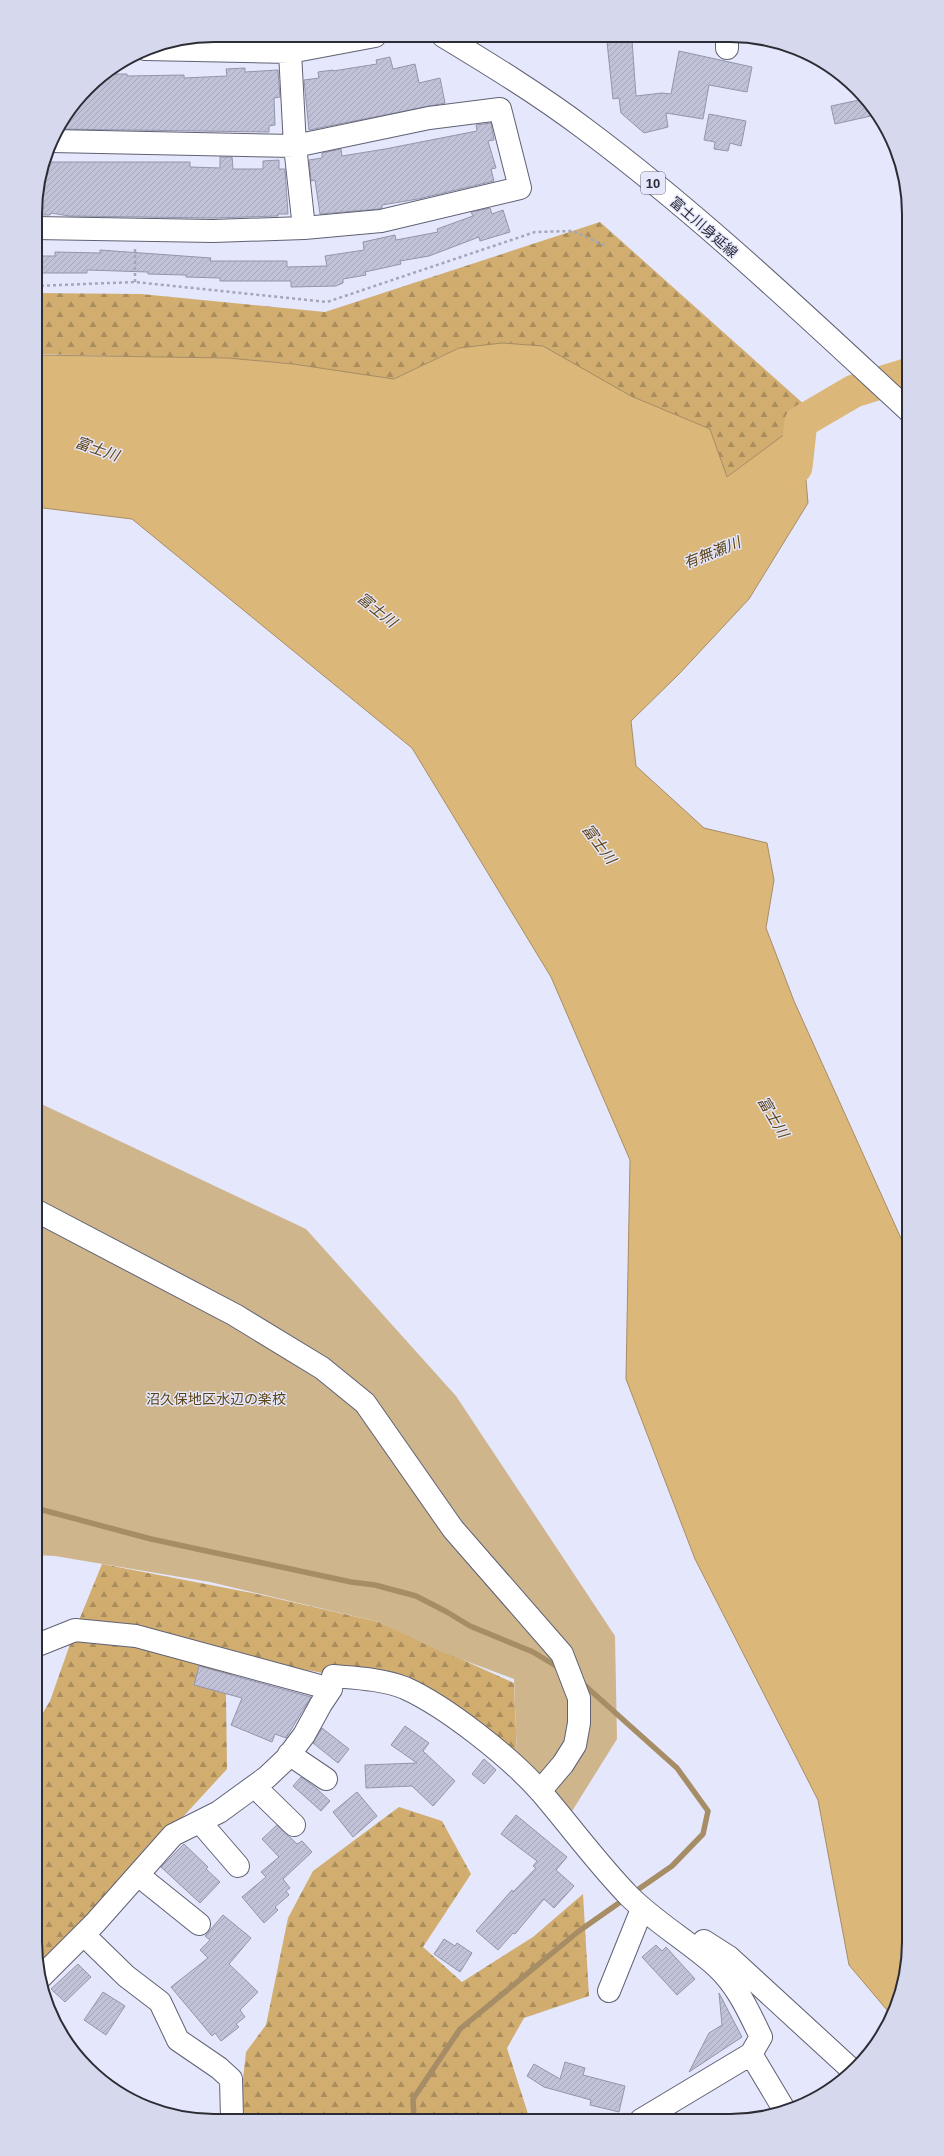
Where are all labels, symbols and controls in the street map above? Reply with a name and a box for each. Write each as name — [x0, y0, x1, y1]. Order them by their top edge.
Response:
road number: 10 — [641, 172, 665, 194]
street label: 富士川身延線 — [667, 193, 741, 261]
water label: 富士川 — [73, 433, 123, 465]
water label: 有無瀬川 — [681, 533, 745, 572]
water label: 富士川 — [354, 589, 402, 632]
water label: 富士川 — [579, 821, 621, 868]
water label: 富士川 — [755, 1093, 793, 1142]
park label: 沼久保地区水辺の楽校 — [146, 1391, 286, 1407]

